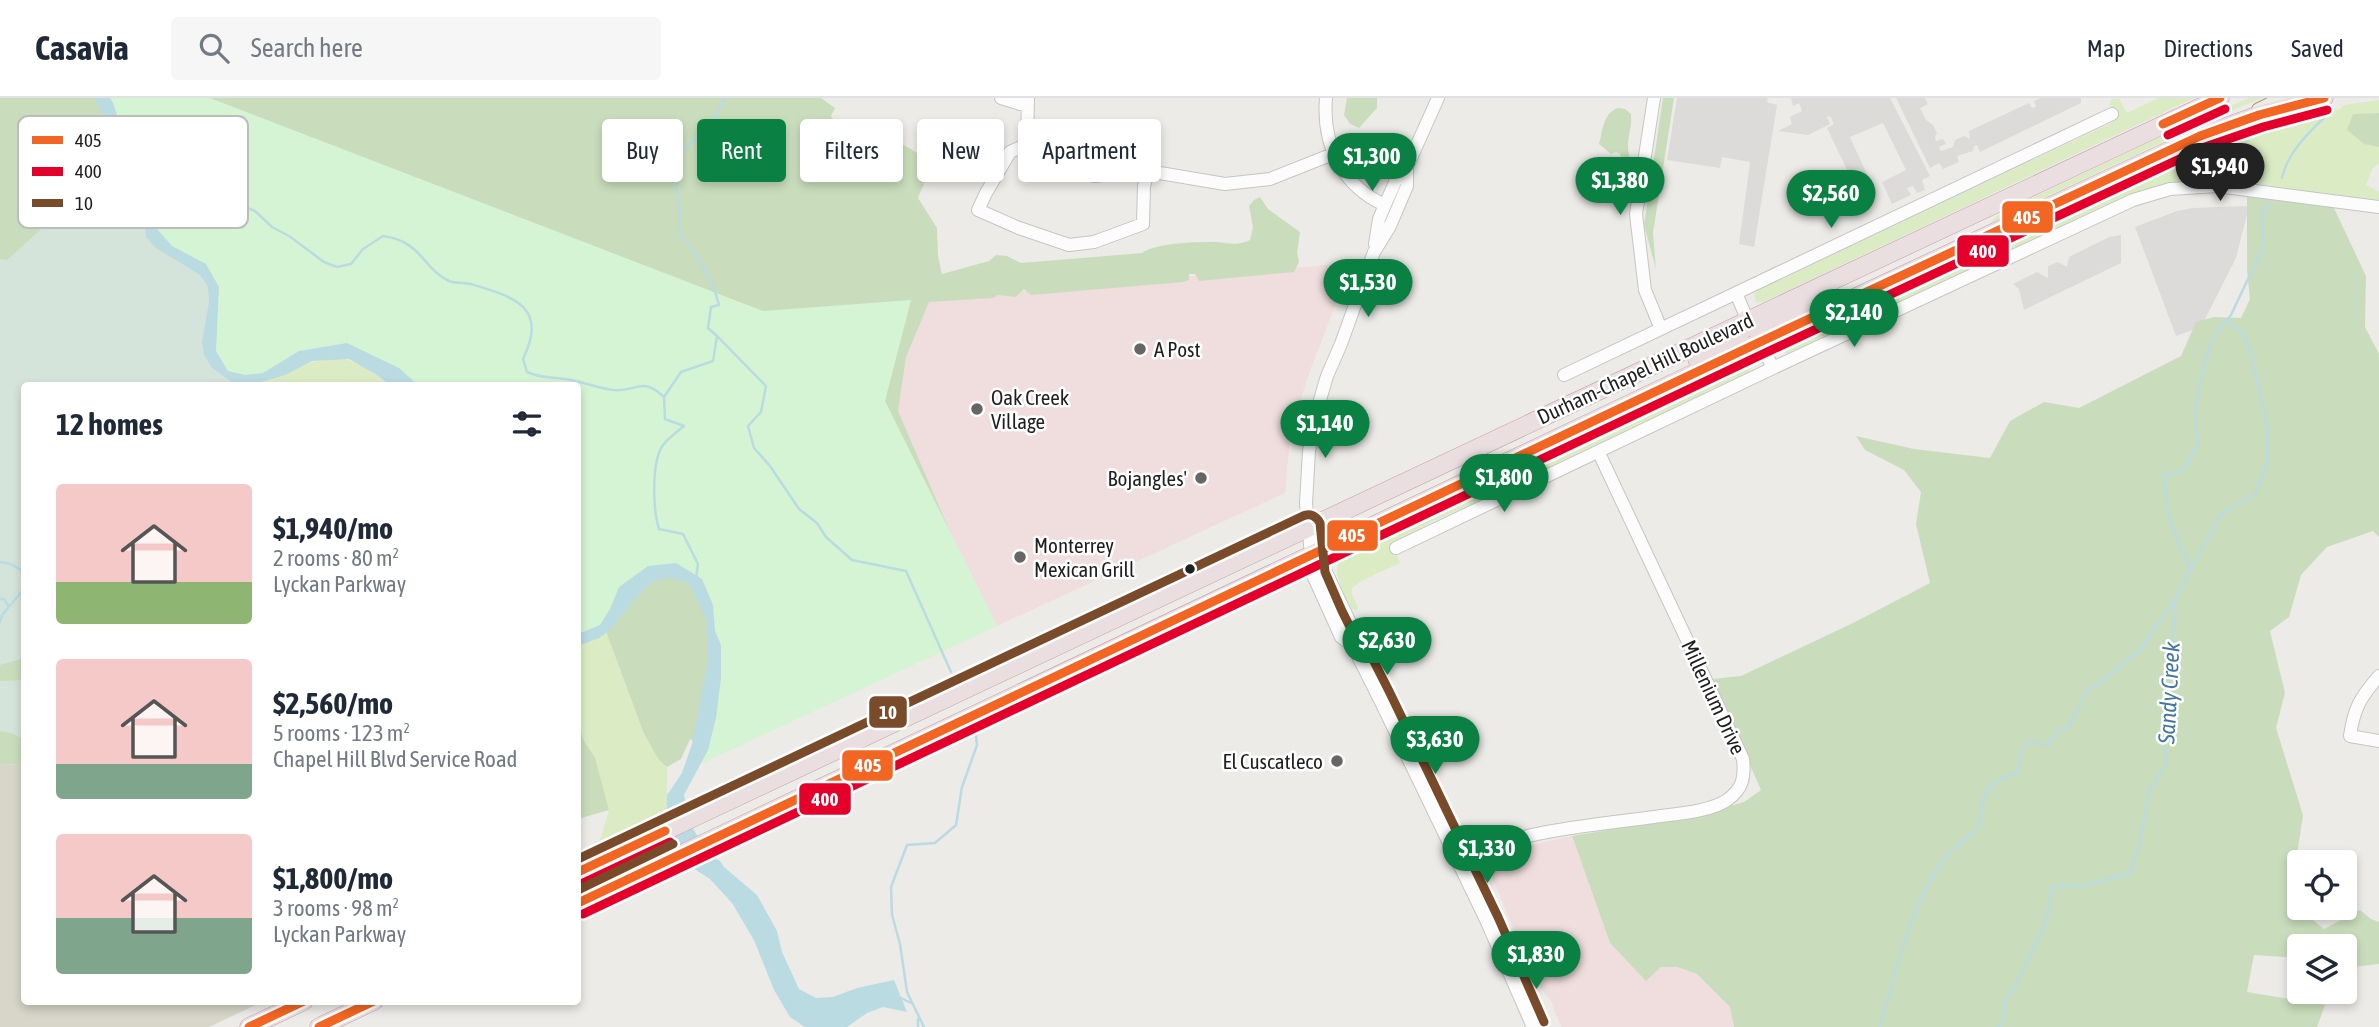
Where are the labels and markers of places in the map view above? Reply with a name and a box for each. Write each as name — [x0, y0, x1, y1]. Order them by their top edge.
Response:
pin: $1,300 — [1315, 134, 1429, 193]
pin: $1,940 — [2163, 144, 2277, 203]
pin: $1,380 — [1563, 158, 1677, 217]
pin: $2,560 — [1774, 170, 1888, 230]
pin: $1,530 — [1311, 260, 1425, 319]
pin: $2,140 — [1797, 289, 1911, 349]
place label: A Post — [1154, 337, 1201, 361]
marker: A Post — [1132, 341, 1148, 357]
place label: Oak Creek Village — [991, 385, 1069, 433]
pin: $1,140 — [1268, 400, 1382, 460]
marker: Oak Creek Village — [969, 401, 985, 417]
pin: $1,800 — [1447, 454, 1561, 514]
place label: Bojangles' — [1108, 466, 1187, 490]
marker: Bojangles' — [1193, 470, 1209, 486]
place label: Monterrey Mexican Grill — [1034, 533, 1135, 581]
marker: Monterrey Mexican Grill — [1012, 549, 1028, 565]
unlabelled marker — [1183, 562, 1197, 576]
pin: $2,630 — [1330, 618, 1444, 677]
pin: $3,630 — [1378, 716, 1492, 776]
place label: El Cuscatleco — [1223, 749, 1323, 773]
marker: El Cuscatleco — [1329, 753, 1345, 769]
pin: $1,330 — [1430, 826, 1544, 885]
pin: $1,830 — [1479, 932, 1593, 991]

